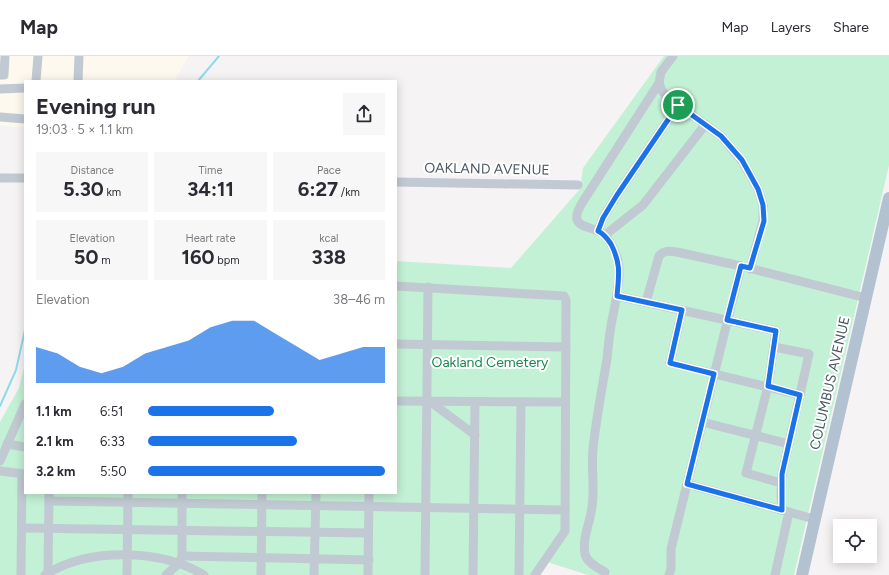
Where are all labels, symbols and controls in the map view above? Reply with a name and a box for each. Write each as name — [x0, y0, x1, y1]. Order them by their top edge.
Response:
text: Map — [20, 16, 58, 39]
text: Map — [721, 19, 749, 36]
text: Layers — [771, 19, 811, 36]
text: Share — [833, 19, 869, 36]
pin — [661, 88, 695, 122]
text: Evening run — [36, 93, 156, 120]
button: share — [343, 93, 385, 135]
icon: arrive — [667, 94, 689, 116]
text: 19:03 · 5 × 1.1 km — [36, 122, 133, 137]
street label: OAKLAND AVENUE — [424, 159, 550, 179]
text: Distance — [71, 164, 114, 177]
text: Time — [198, 164, 222, 177]
text: Pace — [317, 164, 341, 177]
text: 5.30 — [63, 177, 104, 201]
text: 34:11 — [187, 177, 234, 201]
text: 6:27 — [298, 177, 338, 201]
text: km — [104, 186, 121, 199]
text: /km — [338, 186, 360, 199]
text: Elevation — [70, 232, 115, 245]
text: Heart rate — [186, 232, 235, 245]
text: kcal — [319, 232, 338, 245]
text: 50 — [74, 245, 98, 269]
text: 160 — [181, 245, 214, 269]
text: 338 — [312, 245, 346, 269]
text: m — [98, 254, 111, 267]
text: bpm — [214, 254, 240, 267]
text: Elevation — [36, 292, 89, 307]
text: 38–46 m — [333, 292, 385, 307]
street label: COLUMBUS AVENUE — [806, 315, 854, 451]
park label: Oakland Cemetery — [432, 354, 549, 371]
text: 1.1 km — [36, 404, 72, 419]
text: 6:51 — [100, 404, 124, 419]
text: 2.1 km — [36, 434, 74, 449]
text: 6:33 — [100, 434, 125, 449]
text: 3.2 km — [36, 464, 75, 479]
text: 5:50 — [100, 464, 127, 479]
map controls — [833, 519, 877, 563]
button: locate — [833, 519, 877, 563]

